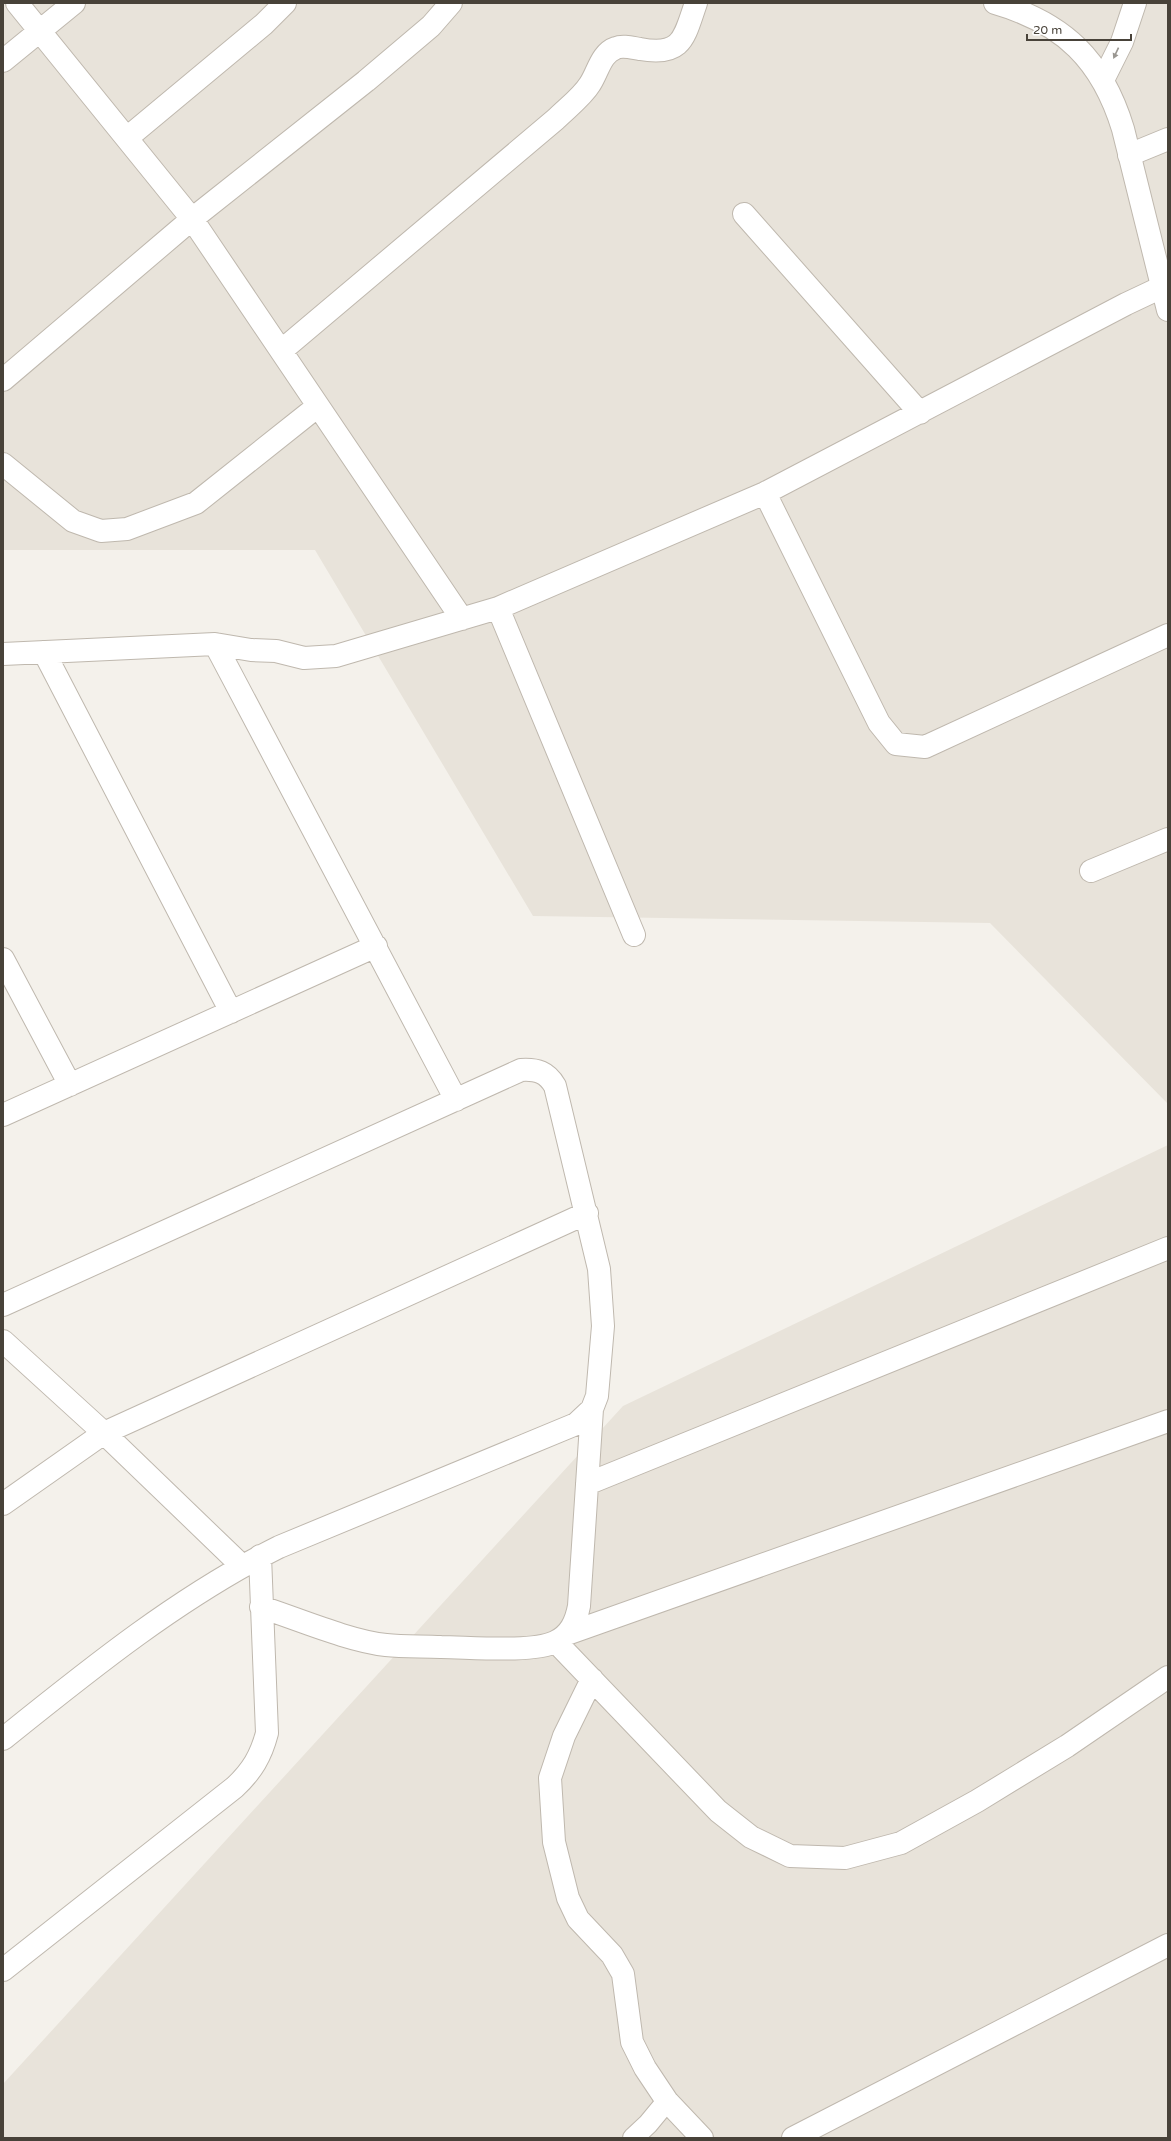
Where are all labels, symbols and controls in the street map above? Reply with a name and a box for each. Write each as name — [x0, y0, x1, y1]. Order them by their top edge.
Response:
scale bar — [1027, 16, 1131, 42]
text: 20 m — [1033, 23, 1062, 37]
one-way arrow — [1113, 47, 1119, 58]

